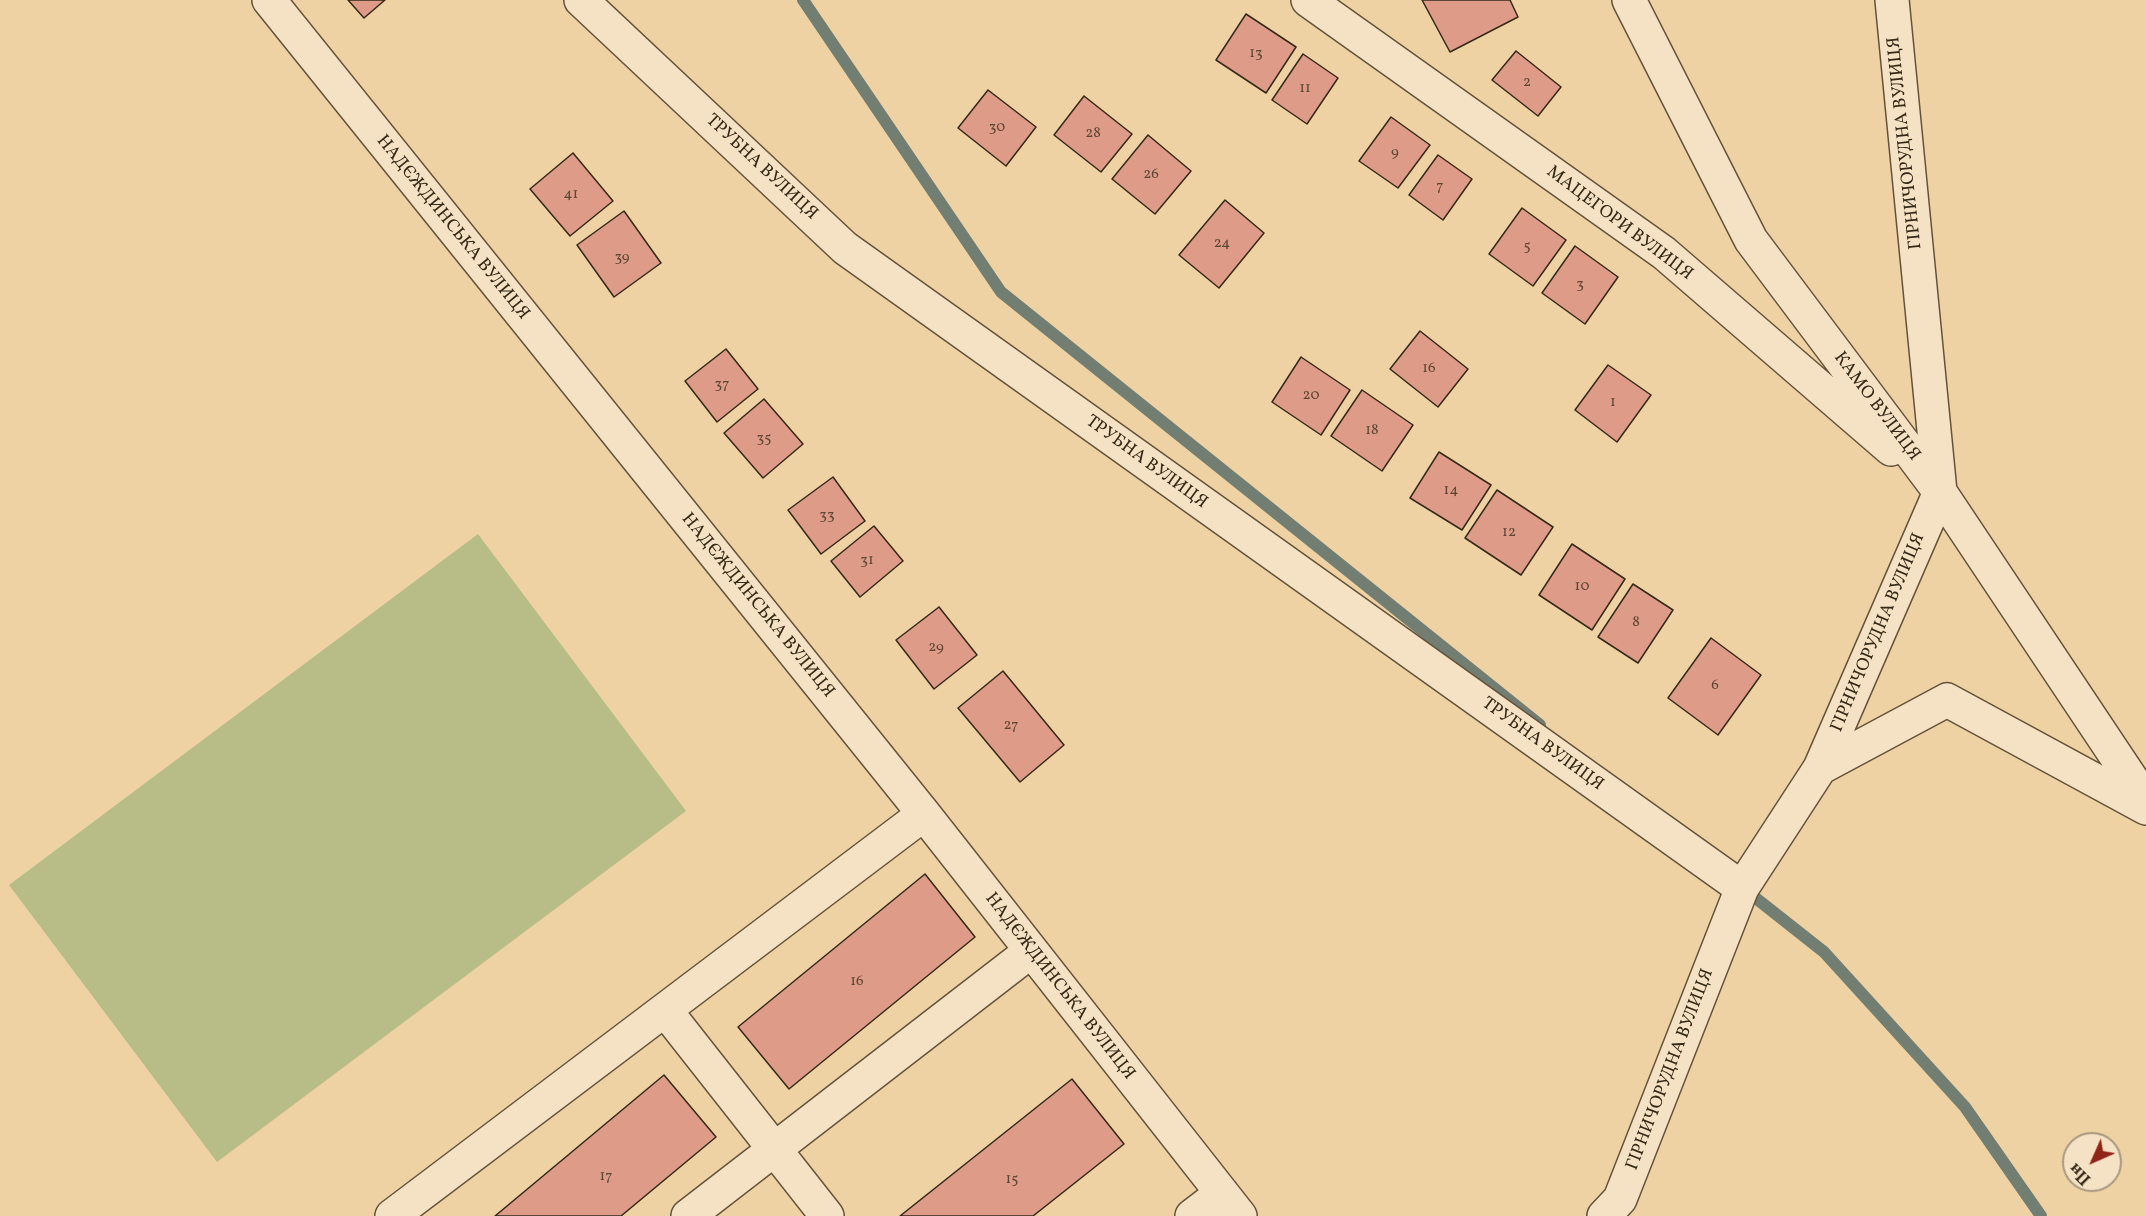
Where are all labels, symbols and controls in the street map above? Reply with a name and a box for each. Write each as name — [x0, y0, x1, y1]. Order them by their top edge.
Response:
street label: ГІРНИЧОРУДНА ВУЛИЦЯ — [1884, 35, 1928, 251]
house number: 13 — [1249, 45, 1263, 63]
house number: 2 — [1523, 74, 1531, 92]
house number: 11 — [1299, 80, 1311, 98]
street label: ТРУБНА ВУЛИЦЯ — [700, 110, 822, 226]
house number: 30 — [989, 119, 1005, 137]
house number: 28 — [1085, 125, 1101, 143]
street label: НАДЄЖДИНСЬКА ВУЛИЦЯ — [371, 131, 533, 325]
house number: 9 — [1391, 144, 1399, 162]
street label: МАЦЕГОРИ ВУЛИЦЯ — [1542, 162, 1696, 286]
house number: 26 — [1143, 166, 1159, 184]
house number: 7 — [1436, 178, 1444, 196]
house number: 41 — [564, 186, 578, 204]
house number: 24 — [1214, 235, 1230, 253]
house number: 5 — [1523, 238, 1531, 256]
house number: 39 — [614, 249, 630, 267]
house number: 3 — [1576, 276, 1584, 294]
street label: КАМО ВУЛИЦЯ — [1828, 348, 1924, 466]
house number: 16 — [1422, 360, 1436, 378]
house number: 37 — [715, 376, 729, 394]
house number: 20 — [1303, 387, 1319, 405]
house number: 1 — [1610, 394, 1616, 412]
street label: ТРУБНА ВУЛИЦЯ — [1081, 411, 1211, 515]
house number: 18 — [1365, 422, 1379, 440]
house number: 35 — [757, 430, 771, 448]
house number: 14 — [1444, 482, 1458, 500]
house number: 33 — [819, 507, 835, 525]
street label: НАДЄЖДИНСЬКА ВУЛИЦЯ — [676, 509, 838, 703]
house number: 12 — [1502, 524, 1516, 542]
street label: ГІРНИЧОРУДНА ВУЛИЦЯ — [1827, 530, 1931, 736]
house number: 31 — [860, 552, 874, 570]
house number: 10 — [1575, 578, 1589, 596]
house number: 8 — [1632, 614, 1640, 632]
house number: 29 — [928, 639, 944, 657]
house number: 6 — [1711, 677, 1719, 695]
street label: ТРУБНА ВУЛИЦЯ — [1477, 693, 1607, 797]
house number: 27 — [1004, 717, 1018, 735]
street label: НАДЄЖДИНСЬКА ВУЛИЦЯ — [979, 889, 1139, 1085]
street label: ГІРНИЧОРУДНА ВУЛИЦЯ — [1623, 966, 1719, 1174]
house number: 16 — [850, 973, 864, 991]
north arrow — [2062, 1132, 2122, 1192]
text: Пн — [2065, 1158, 2097, 1189]
house number: 17 — [599, 1168, 613, 1186]
house number: 15 — [1005, 1171, 1019, 1189]

